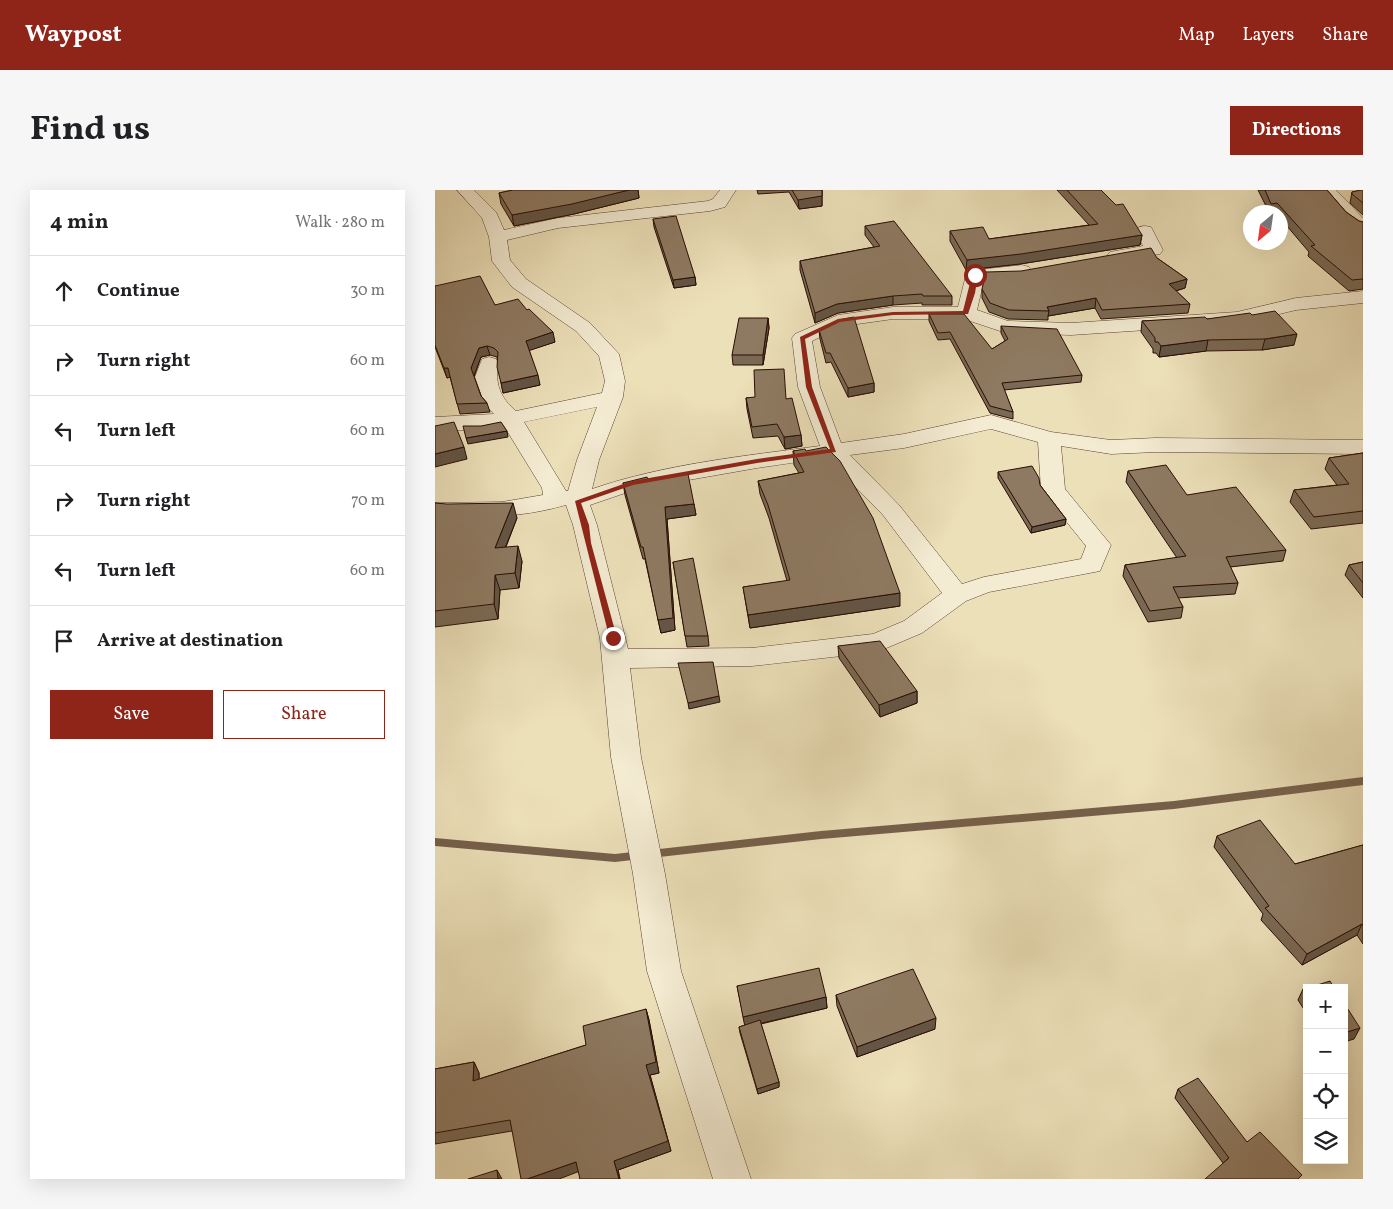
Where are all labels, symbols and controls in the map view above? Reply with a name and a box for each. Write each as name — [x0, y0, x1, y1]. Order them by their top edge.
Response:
text: Waypost — [25, 18, 122, 52]
text: Map — [1178, 23, 1214, 48]
text: Layers — [1242, 23, 1294, 48]
text: Share — [1322, 23, 1368, 48]
text: Find us — [30, 106, 150, 154]
button: Directions — [1230, 106, 1363, 155]
north arrow — [1243, 205, 1288, 250]
text: 4 min — [50, 208, 109, 237]
text: Walk · 280 m — [295, 212, 385, 234]
route start — [964, 264, 987, 287]
icon: ahead — [50, 277, 78, 305]
text: Continue — [97, 278, 180, 304]
text: 30 m — [350, 280, 385, 302]
icon: right — [50, 347, 78, 375]
text: Turn right — [97, 348, 190, 374]
text: 60 m — [350, 350, 385, 372]
icon: left — [50, 417, 78, 445]
text: Turn left — [97, 418, 176, 444]
text: 60 m — [350, 420, 385, 442]
icon: right — [50, 487, 78, 515]
text: Turn right — [97, 488, 190, 514]
text: 70 m — [351, 490, 385, 512]
icon: left — [50, 557, 78, 585]
text: Turn left — [97, 558, 176, 584]
text: 60 m — [350, 560, 385, 582]
icon: arrive — [50, 627, 78, 655]
route end — [602, 627, 625, 650]
text: Arrive at destination — [97, 628, 283, 654]
button: Save — [50, 690, 213, 739]
button: Share — [223, 690, 385, 739]
map controls — [1303, 984, 1348, 1164]
button: + — [1303, 984, 1348, 1029]
button: − — [1303, 1029, 1348, 1074]
button: locate — [1303, 1074, 1348, 1119]
button: layers — [1303, 1119, 1348, 1164]

